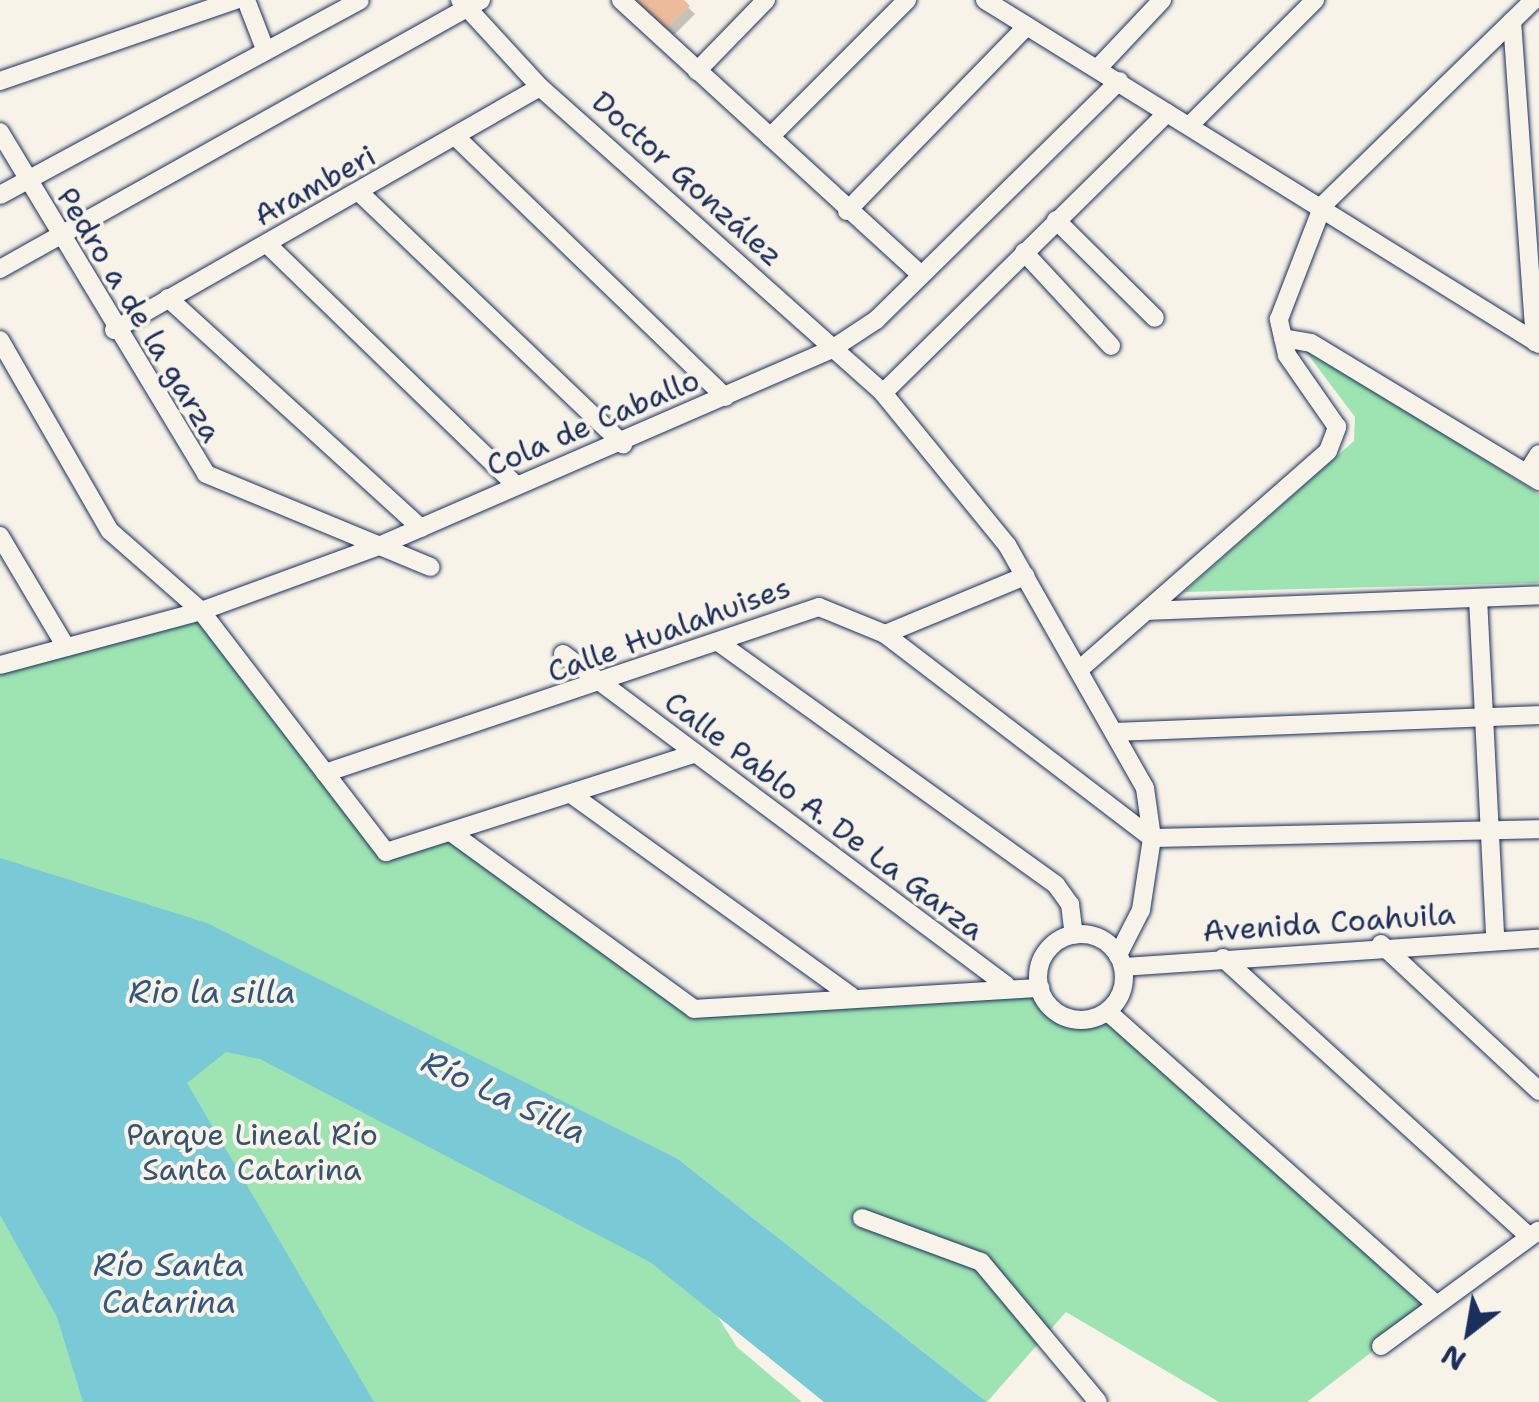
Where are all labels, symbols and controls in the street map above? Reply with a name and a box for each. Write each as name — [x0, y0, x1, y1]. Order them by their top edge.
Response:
street label: Doctor González — [584, 84, 790, 274]
street label: Aramberi — [248, 138, 382, 234]
street label: Pedro a de la garza — [49, 181, 229, 449]
street label: Cola de Caballo — [481, 362, 705, 484]
street label: Calle Hualahuises — [543, 569, 795, 691]
street label: Calle Pablo A. De La Garza — [657, 684, 991, 948]
street label: Avenida Coahuila — [1201, 896, 1457, 950]
water label: Rio la silla — [128, 973, 296, 1011]
water label: Río La Silla — [416, 1042, 592, 1152]
park label: Parque Lineal Río Santa Catarina — [126, 1117, 378, 1188]
water label: Río Santa Catarina — [93, 1247, 245, 1322]
north arrow — [1419, 1282, 1519, 1382]
text: N — [1434, 1336, 1473, 1380]

